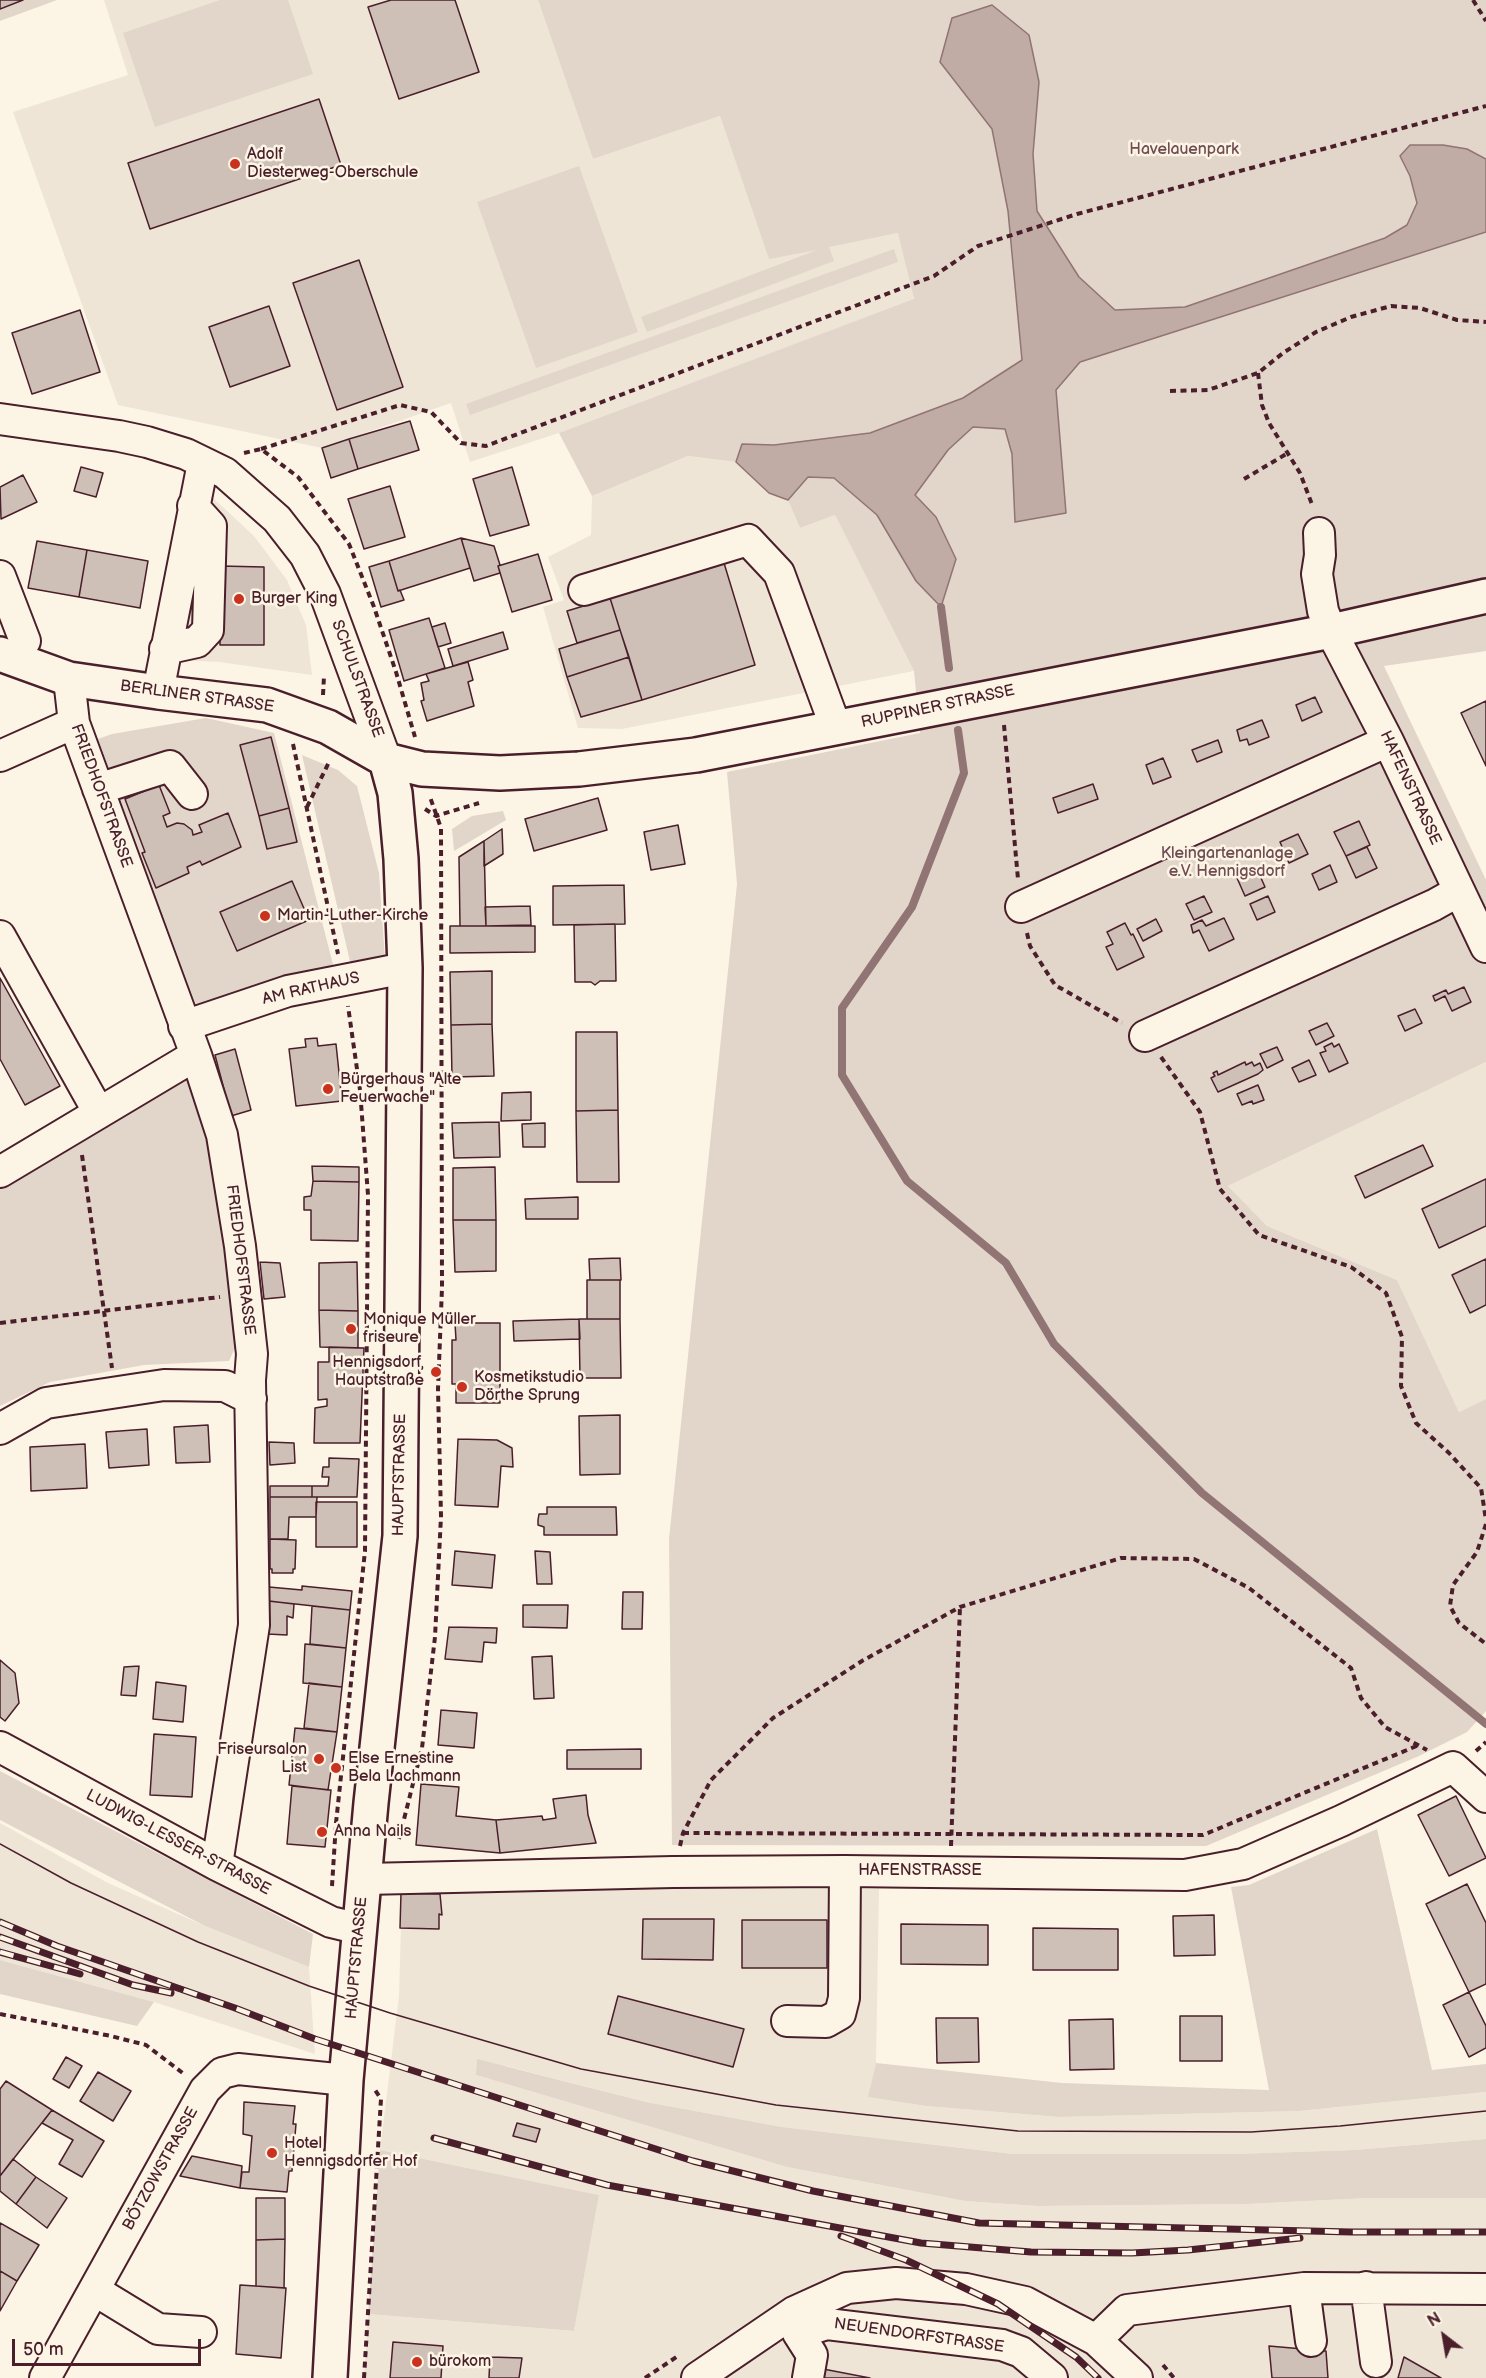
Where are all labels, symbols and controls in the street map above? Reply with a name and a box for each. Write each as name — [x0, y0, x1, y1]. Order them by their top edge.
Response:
park label: Havelauenpark — [1129, 140, 1239, 160]
place label: Adolf Diesterweg-Oberschule — [247, 145, 418, 183]
marker: Adolf Diesterweg-Oberschule — [228, 157, 242, 171]
place label: Burger King — [251, 589, 337, 609]
marker: Burger King — [232, 592, 246, 606]
street label: SCHULSTRASSE — [327, 618, 387, 740]
street label: BERLINER STRASSE — [119, 677, 275, 717]
street label: RUPPINER STRASSE — [859, 681, 1017, 733]
street label: FRIEDHOFSTRASSE — [66, 722, 136, 870]
street label: HAFENSTRASSE — [1375, 728, 1445, 848]
park label: Kleingartenanlage e.V. Hennigsdorf — [1161, 844, 1293, 882]
place label: Martin-Luther-Kirche — [277, 906, 428, 926]
marker: Martin-Luther-Kirche — [258, 909, 272, 923]
street label: AM RATHAUS — [260, 968, 362, 1010]
place label: Bürgerhaus "Alte Feuerwache" — [340, 1070, 461, 1108]
marker: Bürgerhaus "Alte Feuerwache" — [321, 1082, 335, 1096]
street label: FRIEDHOFSTRASSE — [221, 1184, 259, 1336]
place label: Monique Müller friseure — [363, 1310, 476, 1348]
marker: Monique Müller friseure — [344, 1322, 358, 1336]
place label: Hennigsdorf, Hauptstraße — [332, 1353, 424, 1391]
marker: Hennigsdorf, Hauptstraße — [429, 1365, 443, 1379]
place label: Kosmetikstudio Dörthe Sprung — [474, 1368, 584, 1406]
marker: Kosmetikstudio Dörthe Sprung — [455, 1380, 469, 1394]
street label: HAUPTSTRASSE — [389, 1414, 411, 1536]
place label: Friseursalon List — [217, 1740, 307, 1778]
place label: Else Ernestine Bela Lachmann — [348, 1749, 461, 1787]
marker: Friseursalon List — [312, 1752, 326, 1766]
marker: Else Ernestine Bela Lachmann — [329, 1761, 343, 1775]
street label: LUDWIG-LESSER-STRASSE — [82, 1786, 274, 1900]
place label: Anna Nails — [334, 1822, 412, 1842]
marker: Anna Nails — [315, 1825, 329, 1839]
street label: HAFENSTRASSE — [858, 1861, 982, 1881]
street label: HAUPTSTRASSE — [342, 1896, 372, 2020]
street label: BÖTZOWSTRASSE — [119, 2104, 203, 2234]
place label: Hotel Hennigsdorfer Hof — [284, 2134, 418, 2172]
marker: Hotel Hennigsdorfer Hof — [265, 2146, 279, 2160]
north arrow — [1414, 2306, 1474, 2366]
text: N — [1424, 2309, 1445, 2331]
street label: NEUENDORFSTRASSE — [833, 2315, 1005, 2357]
scale bar — [15, 2327, 204, 2365]
text: 50 m — [23, 2339, 64, 2360]
place label: bürokom — [429, 2352, 491, 2372]
marker: bürokom — [410, 2355, 424, 2369]

